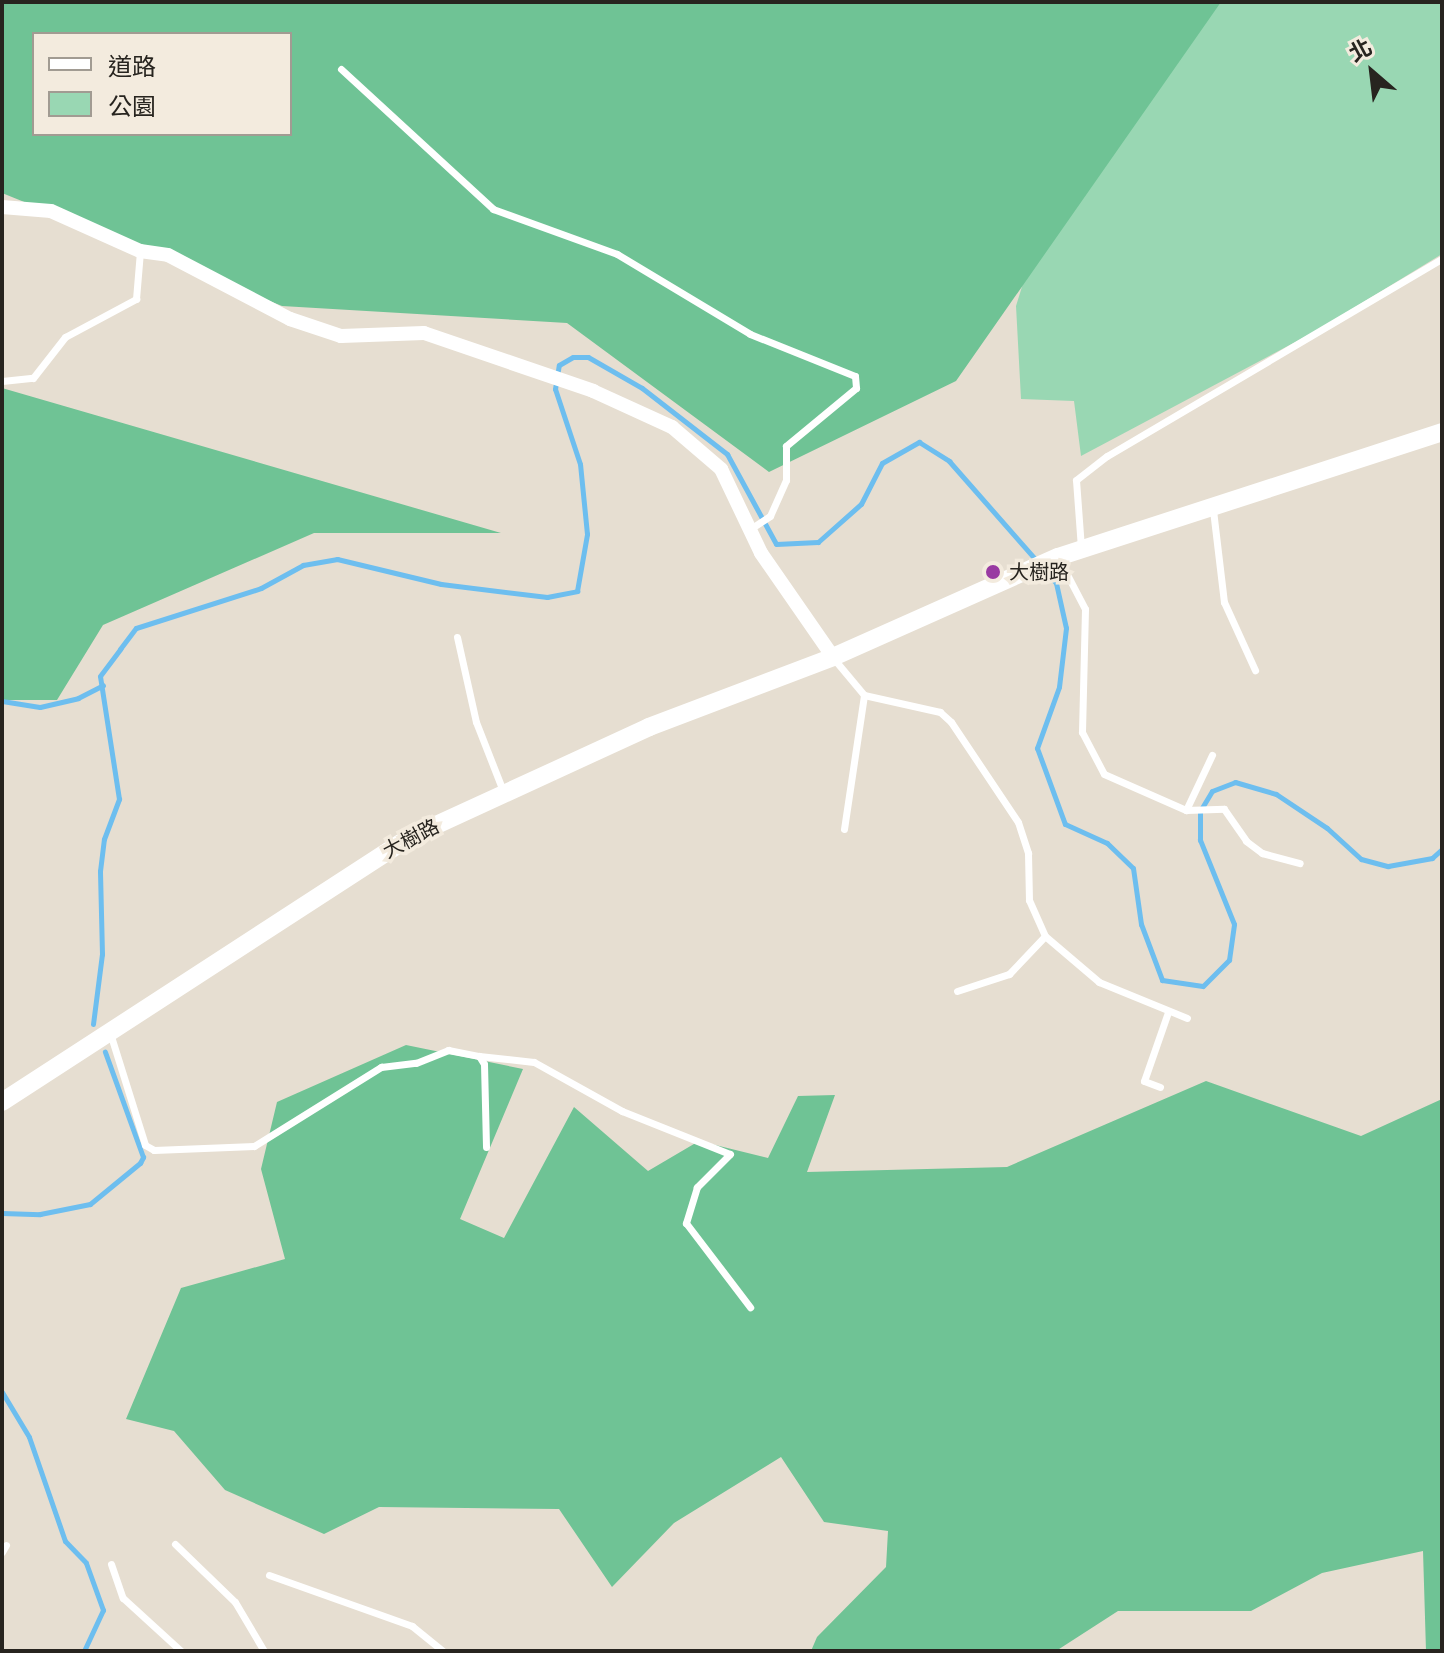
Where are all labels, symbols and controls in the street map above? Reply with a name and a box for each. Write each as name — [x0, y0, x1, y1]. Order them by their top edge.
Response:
legend — [32, 32, 292, 136]
north arrow — [1332, 32, 1412, 112]
text: 北 — [1344, 33, 1377, 67]
text: 道路 — [108, 52, 156, 82]
text: 公園 — [108, 92, 156, 122]
place label: 大樹路 — [1009, 560, 1069, 584]
marker: 大樹路 — [984, 563, 1002, 581]
street label: 大樹路 — [379, 814, 443, 864]

